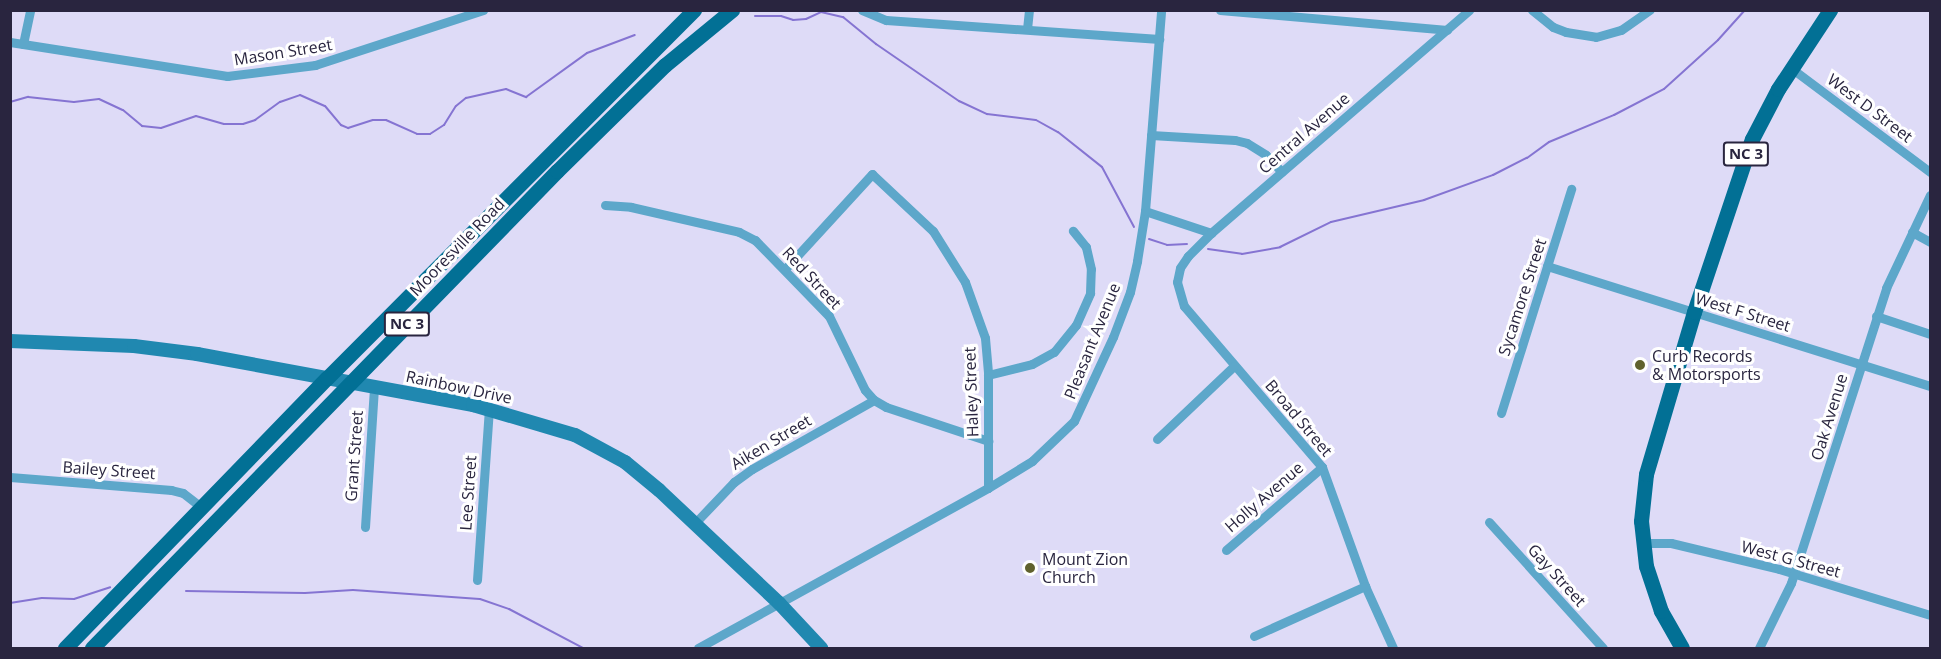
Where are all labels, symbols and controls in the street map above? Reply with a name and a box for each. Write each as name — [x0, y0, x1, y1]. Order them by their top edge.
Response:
street label: Mason Street — [233, 35, 333, 69]
street label: West D Street — [1824, 70, 1916, 146]
street label: Central Avenue — [1255, 88, 1353, 178]
road number: NC 3 — [1722, 142, 1770, 166]
street label: Mooresville Road — [406, 194, 508, 300]
street label: Sycamore Street — [1494, 236, 1550, 358]
street label: Red Street — [779, 243, 845, 313]
street label: Pleasant Avenue — [1060, 280, 1124, 402]
street label: West F Street — [1693, 288, 1793, 336]
road number: NC 3 — [383, 312, 431, 336]
street label: Haley Street — [960, 346, 982, 438]
place label: Curb Records & Motorsports — [1652, 346, 1761, 384]
marker: Curb Records & Motorsports — [1633, 358, 1647, 372]
street label: Rainbow Drive — [404, 366, 514, 408]
street label: Oak Avenue — [1807, 371, 1851, 463]
street label: Broad Street — [1261, 376, 1337, 460]
street label: Grant Street — [341, 410, 367, 502]
street label: Aiken Street — [727, 411, 815, 473]
street label: Lee Street — [456, 455, 480, 531]
street label: Bailey Street — [62, 457, 156, 483]
street label: Holly Avenue — [1221, 458, 1307, 536]
street label: West G Street — [1739, 537, 1843, 581]
street label: Gay Street — [1524, 540, 1590, 610]
place label: Mount Zion Church — [1042, 549, 1128, 587]
marker: Mount Zion Church — [1023, 561, 1037, 575]

